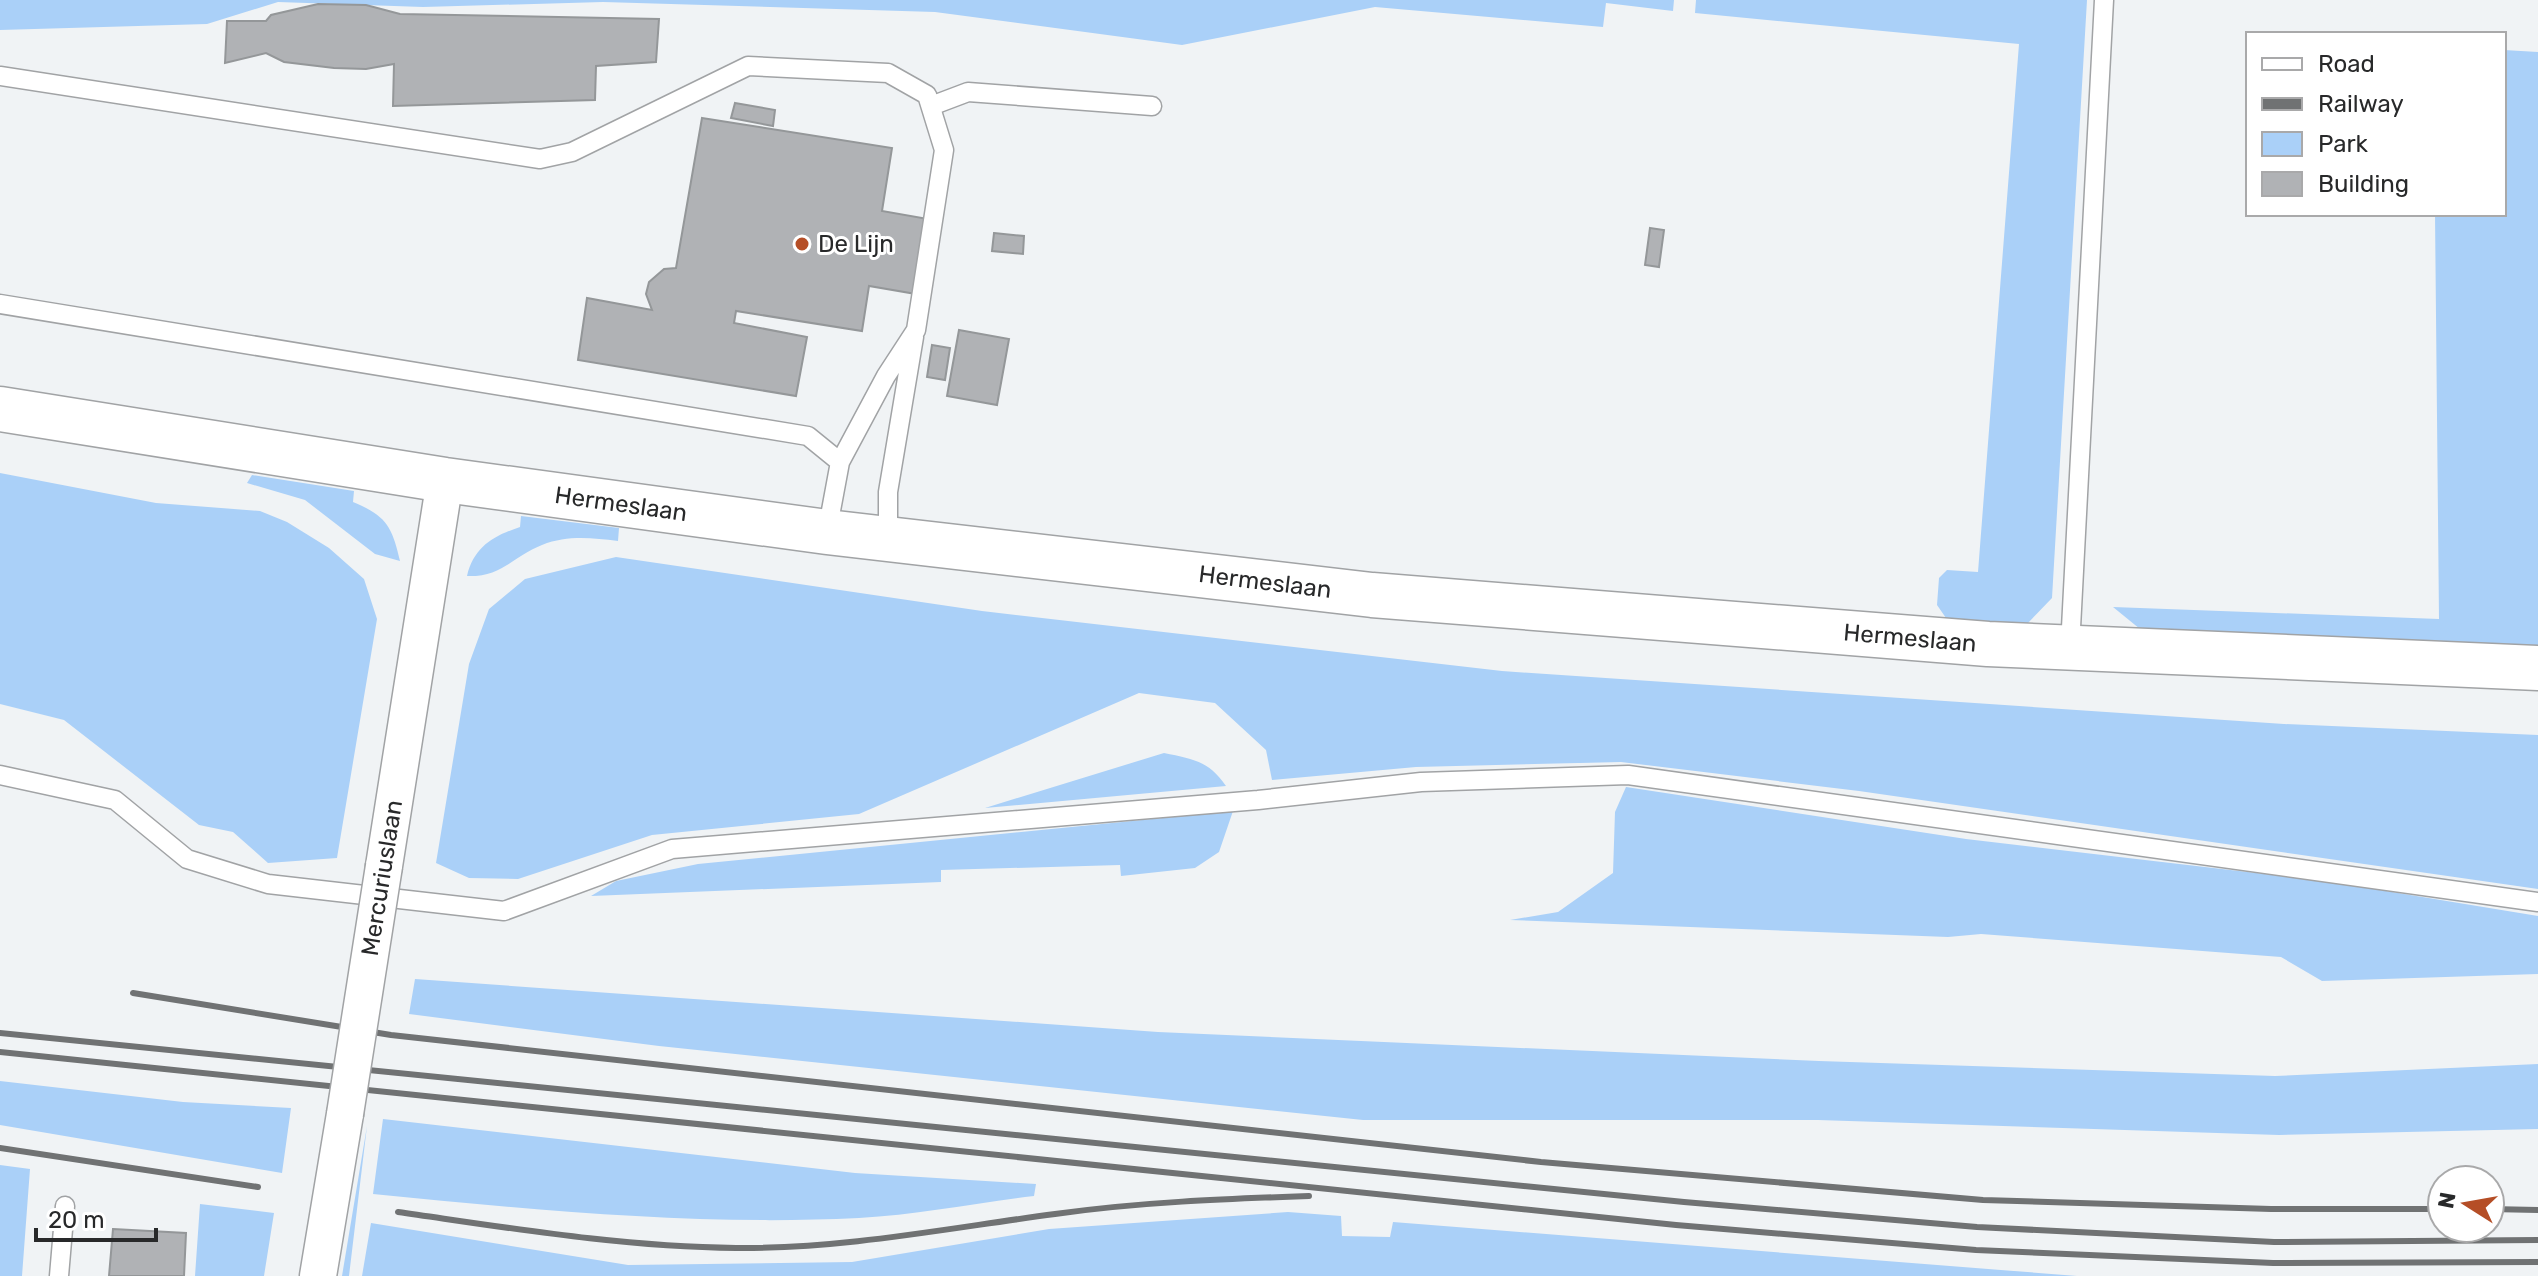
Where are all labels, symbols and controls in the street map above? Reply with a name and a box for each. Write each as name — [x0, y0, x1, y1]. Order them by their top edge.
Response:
legend — [2246, 32, 2506, 216]
text: Road — [2318, 50, 2375, 78]
text: Railway — [2318, 90, 2404, 118]
text: Park — [2318, 130, 2369, 158]
text: Building — [2318, 170, 2409, 198]
place label: De Lijn — [818, 230, 894, 258]
marker: De Lijn — [793, 235, 811, 253]
street label: Hermeslaan — [553, 481, 689, 527]
street label: Hermeslaan — [1197, 560, 1333, 604]
street label: Hermeslaan — [1842, 618, 1978, 658]
street label: Mercuriuslaan — [356, 798, 408, 958]
north arrow — [2426, 1164, 2506, 1244]
text: N — [2432, 1190, 2462, 1211]
scale bar — [36, 1192, 156, 1242]
text: 20 m — [48, 1206, 105, 1234]

